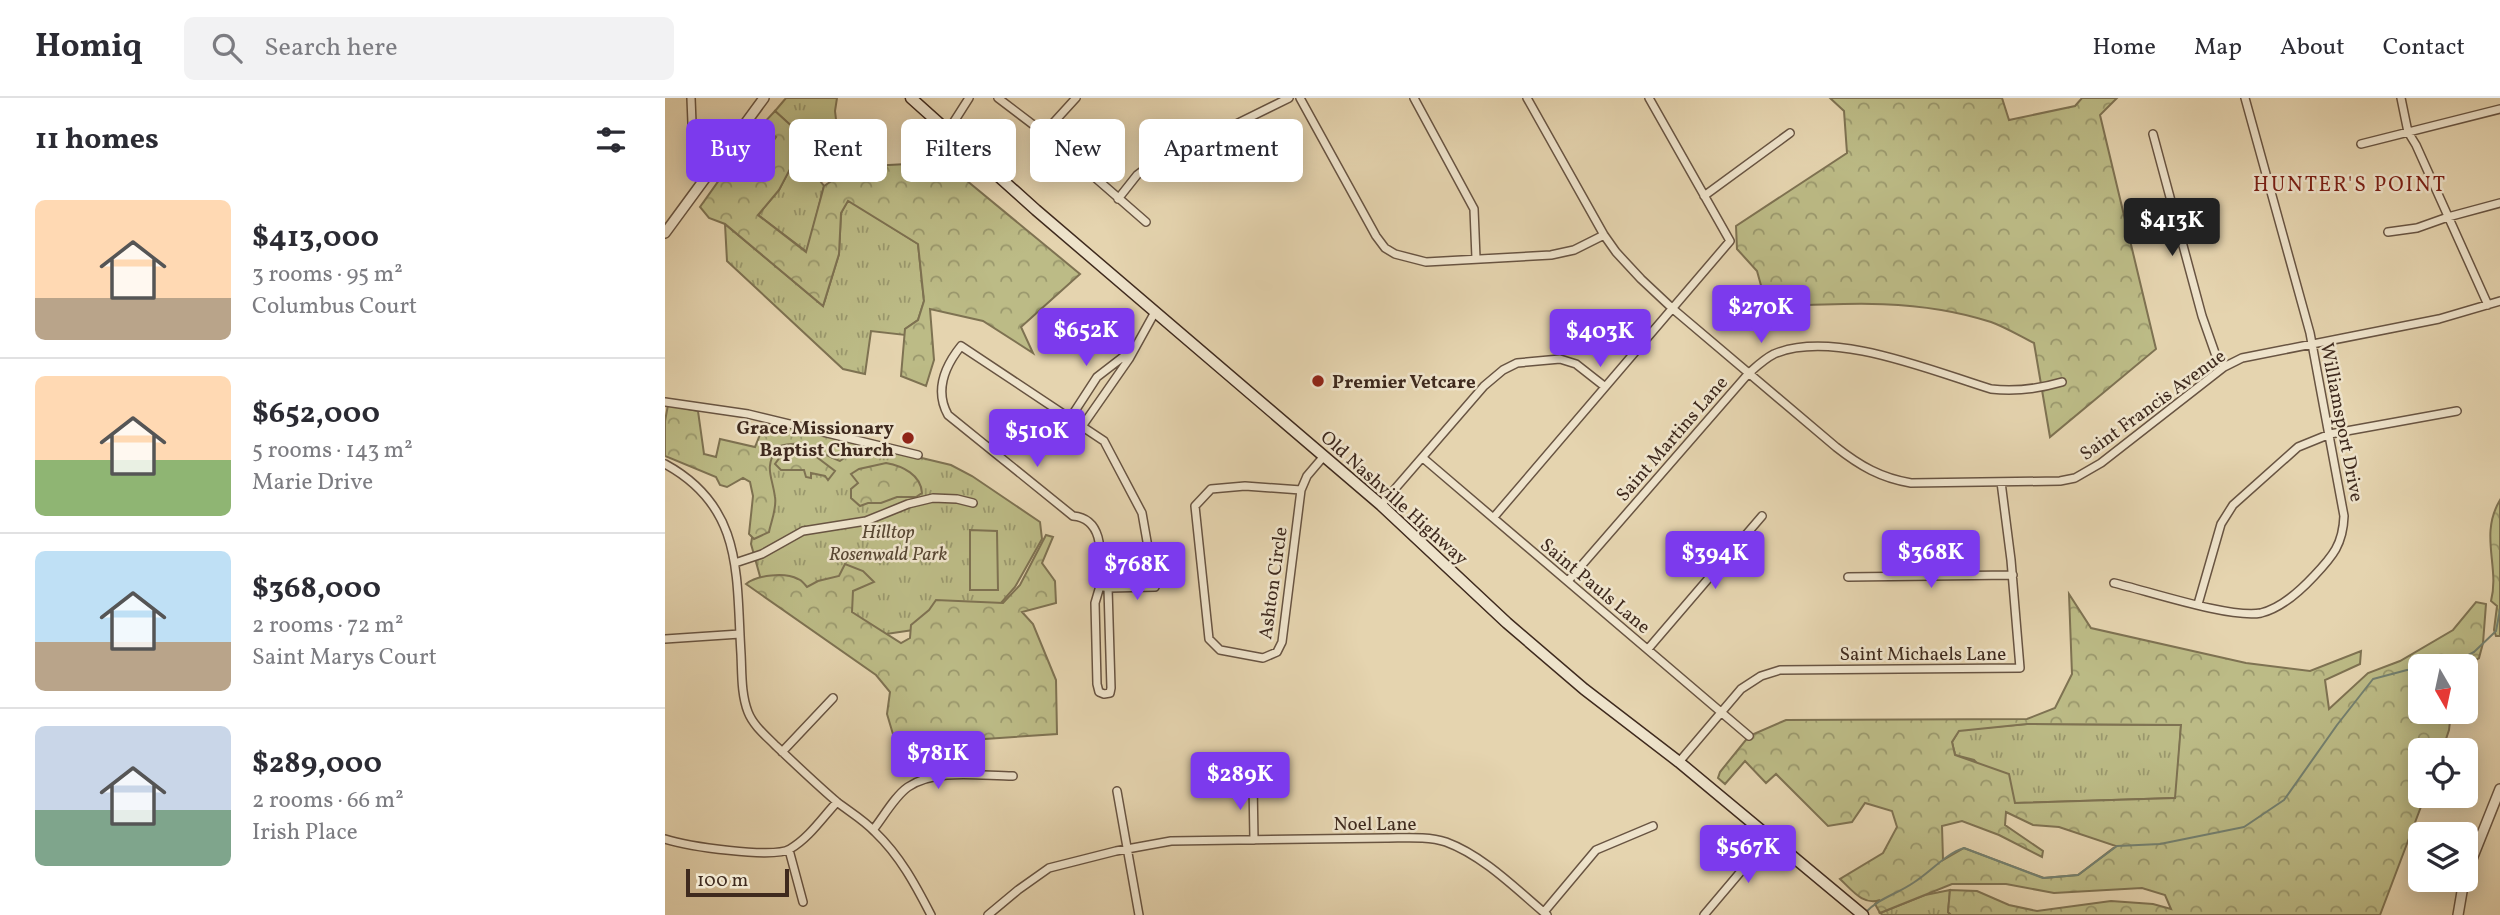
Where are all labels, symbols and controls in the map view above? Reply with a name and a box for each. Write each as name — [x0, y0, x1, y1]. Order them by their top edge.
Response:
search box — [184, 17, 674, 80]
text: Homiq — [35, 25, 142, 71]
icon: search — [208, 29, 246, 67]
text: Search here — [264, 30, 397, 66]
text: Home — [2092, 31, 2156, 65]
text: Map — [2194, 31, 2242, 65]
text: About — [2280, 31, 2345, 65]
text: Contact — [2383, 31, 2465, 65]
text: 11 homes — [35, 119, 159, 161]
chip: Buy — [686, 119, 775, 182]
chip: Rent — [789, 119, 887, 182]
chip: Filters — [901, 119, 1016, 182]
chip: New — [1030, 119, 1125, 182]
chip: Apartment — [1139, 119, 1303, 182]
icon: filters — [592, 121, 630, 159]
district label: HUNTER'S POINT — [2253, 171, 2447, 200]
pin: $413K — [2123, 198, 2221, 258]
text: $413K — [2140, 205, 2204, 237]
text: $413,000 — [252, 217, 379, 259]
icon: home — [91, 228, 175, 312]
text: 3 rooms · 95 m² — [252, 259, 403, 291]
pin: $270K — [1712, 286, 1810, 345]
text: Columbus Court — [252, 291, 417, 323]
text: $270K — [1728, 292, 1794, 324]
pin: $652K — [1037, 308, 1135, 368]
pin: $403K — [1551, 310, 1649, 369]
text: $652K — [1053, 315, 1119, 347]
text: $403K — [1566, 316, 1634, 348]
street label: Williamsport Drive — [2313, 341, 2369, 504]
street label: Saint Francis Avenue — [2075, 344, 2231, 467]
place label: Premier Vetcare — [1332, 370, 1476, 396]
street label: Saint Martins Lane — [1611, 371, 1734, 508]
marker: Premier Vetcare — [1310, 373, 1326, 389]
text: $652,000 — [252, 393, 380, 435]
icon: home — [91, 404, 175, 488]
pin: $510K — [988, 410, 1086, 469]
place label: Grace Missionary Baptist Church — [736, 416, 894, 464]
text: $510K — [1005, 416, 1069, 448]
street label: Old Nashville Highway — [1314, 425, 1473, 572]
marker: Grace Missionary Baptist Church — [900, 430, 916, 446]
text: 5 rooms · 143 m² — [252, 435, 413, 467]
text: Marie Drive — [252, 467, 373, 499]
park label: Hilltop Rosenwald Park — [829, 520, 948, 568]
street label: Ashton Circle — [1253, 525, 1295, 641]
pin: $368K — [1882, 531, 1980, 590]
pin: $394K — [1666, 532, 1764, 591]
street label: Saint Pauls Lane — [1534, 533, 1655, 640]
text: $368K — [1898, 537, 1964, 569]
text: $394K — [1681, 538, 1749, 570]
pin: $768K — [1088, 542, 1186, 602]
text: $768K — [1104, 549, 1170, 581]
text: $368,000 — [252, 568, 381, 610]
icon: home — [91, 579, 175, 663]
text: 2 rooms · 72 m² — [252, 610, 403, 642]
text: Saint Marys Court — [252, 642, 437, 674]
street label: Saint Michaels Lane — [1840, 642, 2006, 668]
north arrow — [2408, 654, 2478, 724]
map controls — [2408, 654, 2478, 892]
pin: $781K — [889, 732, 987, 791]
text: $781K — [907, 738, 969, 770]
button: locate — [2408, 738, 2478, 808]
text: $289,000 — [252, 743, 382, 785]
pin: $289K — [1191, 752, 1289, 812]
icon: home — [91, 754, 175, 838]
text: $289K — [1207, 759, 1273, 791]
text: 2 rooms · 66 m² — [252, 785, 404, 817]
street label: Noel Lane — [1333, 812, 1417, 838]
text: Irish Place — [252, 817, 358, 849]
button: layers — [2408, 822, 2478, 892]
pin: $567K — [1699, 826, 1797, 885]
text: $567K — [1716, 832, 1780, 864]
scale bar — [686, 866, 789, 898]
text: 100 m — [697, 868, 748, 894]

